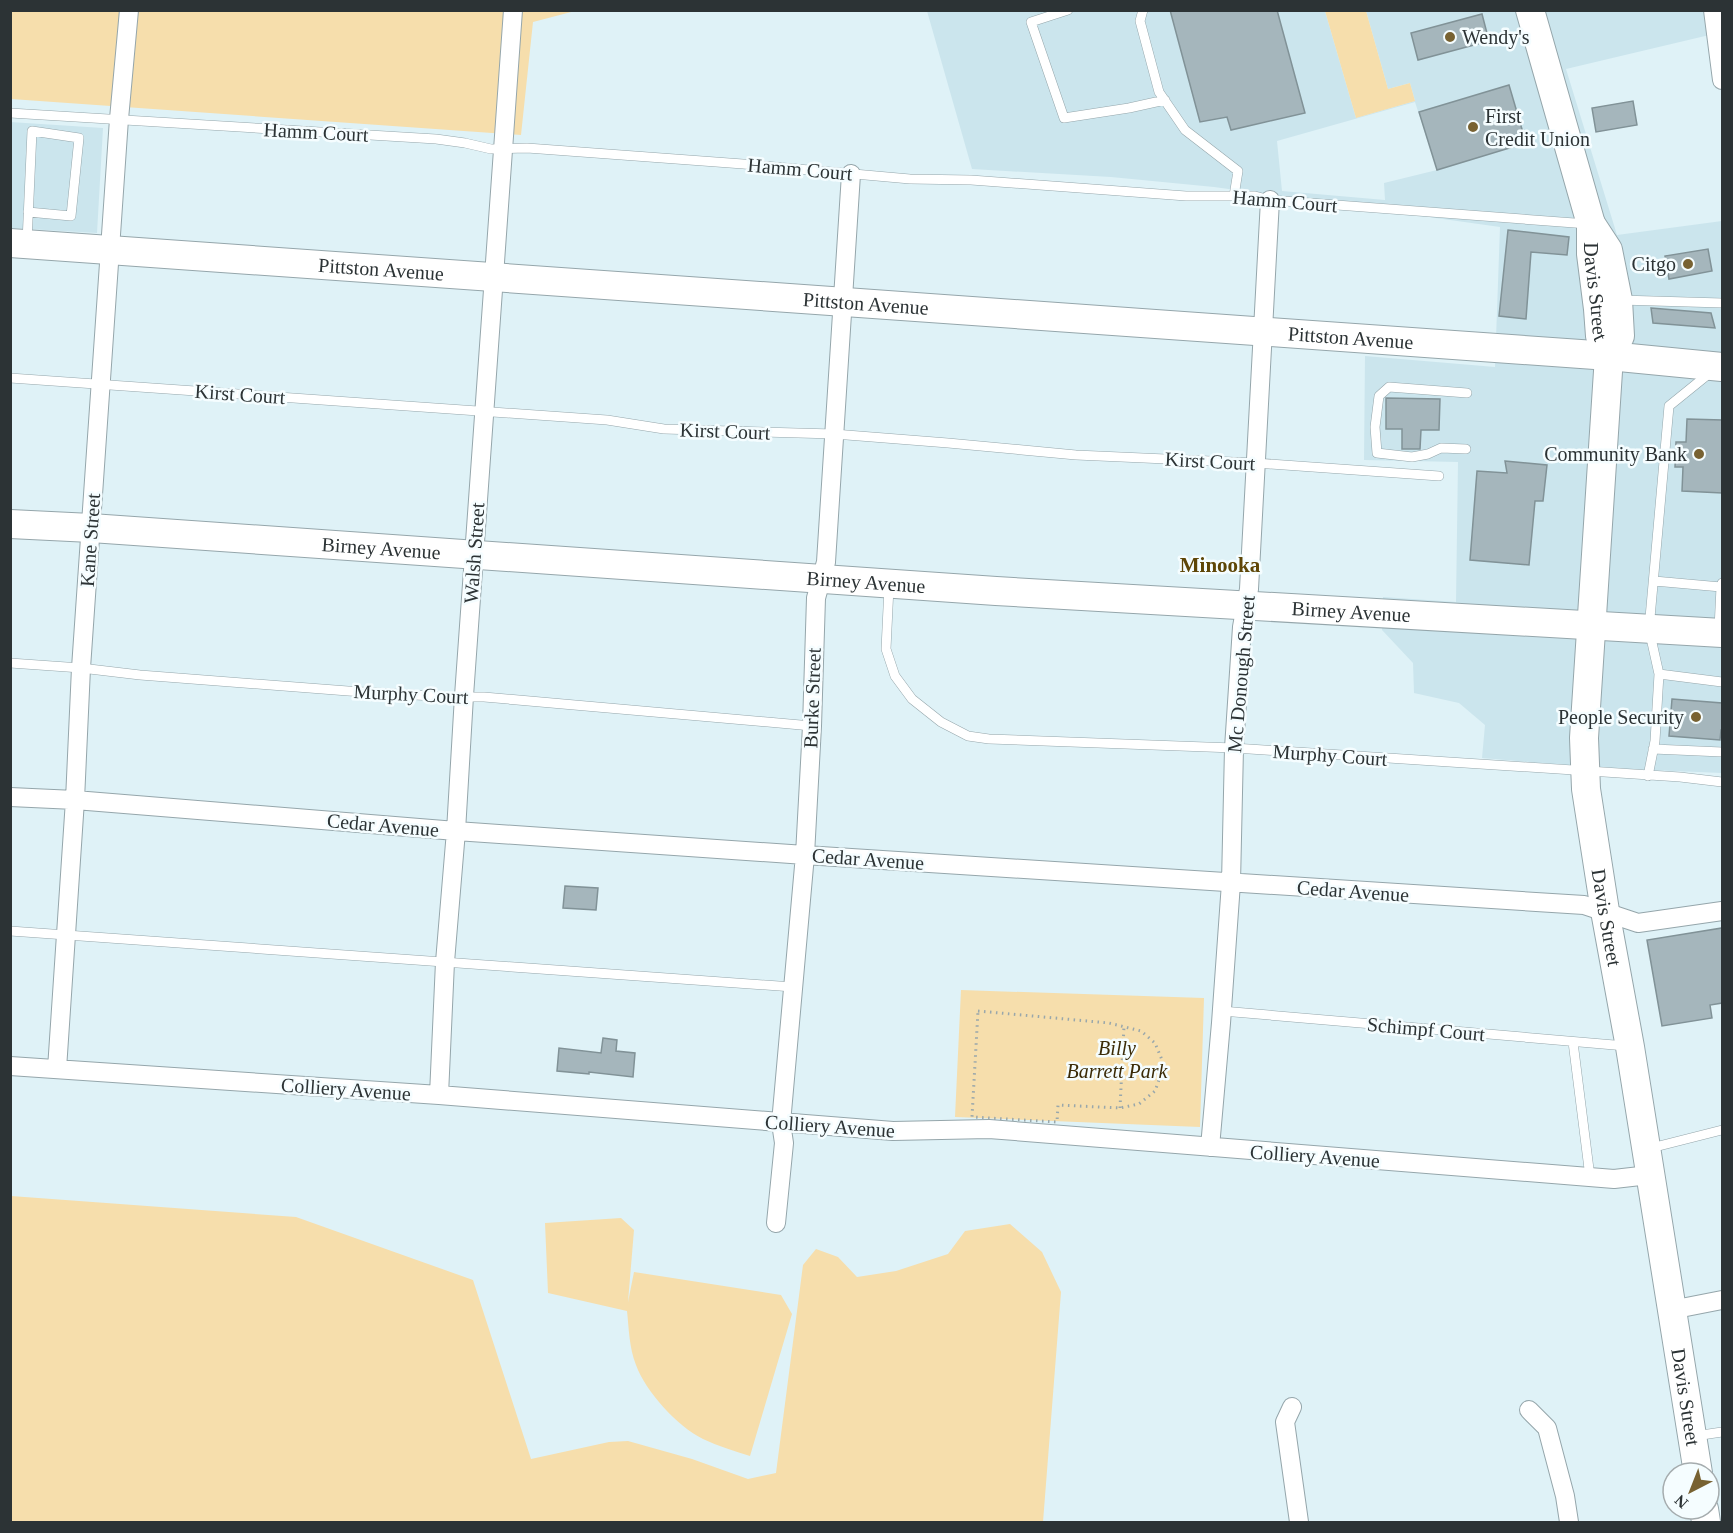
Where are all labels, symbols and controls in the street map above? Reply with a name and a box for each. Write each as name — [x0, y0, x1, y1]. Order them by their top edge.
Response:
place label: Wendy's — [1462, 26, 1530, 49]
marker: Wendy's — [1443, 30, 1457, 44]
place label: First Credit Union — [1485, 105, 1590, 150]
street label: Hamm Court — [263, 118, 369, 146]
marker: First Credit Union — [1466, 120, 1480, 134]
street label: Hamm Court — [747, 153, 854, 185]
street label: Hamm Court — [1232, 185, 1339, 217]
street label: Davis Street — [1580, 242, 1612, 345]
place label: Citgo — [1632, 253, 1676, 276]
street label: Pittston Avenue — [318, 254, 445, 285]
marker: Citgo — [1681, 257, 1695, 271]
street label: Pittston Avenue — [802, 288, 930, 319]
street label: Pittston Avenue — [1287, 322, 1414, 353]
street label: Kirst Court — [194, 380, 286, 408]
street label: Kirst Court — [679, 418, 771, 444]
place label: Community Bank — [1544, 443, 1687, 466]
marker: Community Bank — [1692, 447, 1706, 461]
street label: Kirst Court — [1164, 448, 1256, 474]
street label: Kane Street — [76, 492, 104, 588]
street label: Walsh Street — [459, 501, 489, 604]
street label: Birney Avenue — [321, 533, 441, 563]
district label: Minooka — [1180, 553, 1261, 577]
street label: Birney Avenue — [806, 567, 926, 597]
street label: Mc Donough Street — [1223, 594, 1260, 754]
street label: Birney Avenue — [1291, 597, 1411, 626]
street label: Burke Street — [799, 647, 825, 749]
street label: Murphy Court — [353, 680, 469, 709]
place label: People Security — [1558, 706, 1684, 729]
marker: People Security — [1689, 710, 1703, 724]
street label: Murphy Court — [1272, 740, 1389, 771]
street label: Cedar Avenue — [326, 809, 440, 841]
street label: Cedar Avenue — [811, 844, 925, 874]
street label: Davis Street — [1588, 867, 1626, 968]
street label: Cedar Avenue — [1296, 876, 1410, 906]
street label: Schimpf Court — [1366, 1013, 1486, 1046]
park label: Billy Barrett Park — [1067, 1037, 1169, 1082]
street label: Colliery Avenue — [280, 1073, 412, 1106]
street label: Colliery Avenue — [764, 1110, 896, 1143]
street label: Colliery Avenue — [1249, 1140, 1381, 1173]
street label: Davis Street — [1667, 1347, 1705, 1448]
north arrow — [1661, 1461, 1721, 1521]
text: N — [1671, 1491, 1691, 1512]

